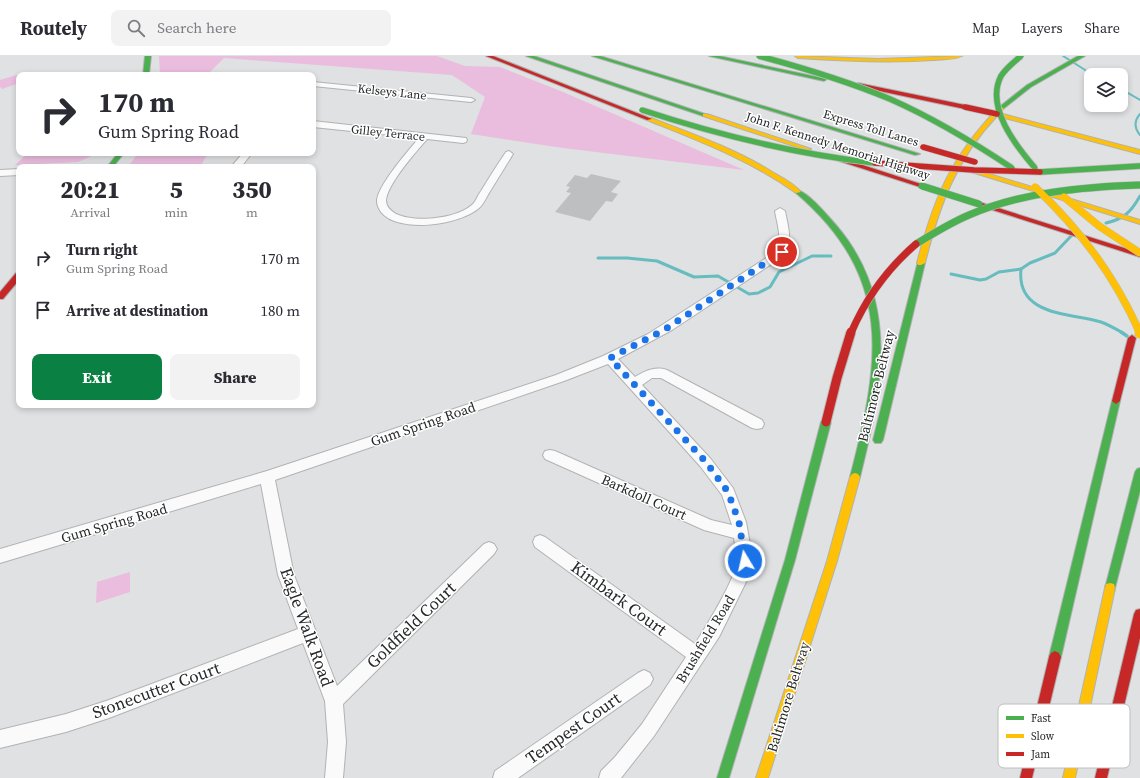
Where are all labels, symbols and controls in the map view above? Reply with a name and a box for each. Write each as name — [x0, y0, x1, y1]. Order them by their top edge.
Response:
search box — [111, 10, 391, 46]
text: Routely — [20, 15, 87, 41]
icon: search — [125, 17, 147, 39]
text: Search here — [157, 17, 236, 38]
text: Map — [972, 18, 999, 38]
text: Layers — [1021, 18, 1063, 38]
text: Share — [1085, 18, 1120, 38]
map controls — [1084, 68, 1128, 112]
button: layers — [1084, 68, 1128, 112]
street label: Kelseys Lane — [357, 80, 427, 104]
text: 170 m — [98, 83, 175, 121]
icon: right — [32, 88, 84, 140]
street label: Express Toll Lanes — [821, 106, 921, 150]
street label: John F. Kennedy Memorial Highway — [743, 108, 933, 184]
text: Gum Spring Road — [98, 119, 239, 144]
street label: Gilley Terrace — [350, 121, 426, 145]
text: 20:21 — [60, 173, 120, 206]
text: 5 — [170, 173, 183, 206]
text: 350 — [232, 173, 272, 206]
text: Arrival — [70, 204, 110, 221]
text: min — [164, 204, 188, 221]
text: m — [246, 204, 258, 221]
pin — [765, 235, 799, 269]
text: Turn right — [66, 239, 138, 260]
icon: arrive — [771, 241, 793, 263]
icon: right — [32, 247, 54, 269]
text: 170 m — [260, 248, 300, 269]
text: Gum Spring Road — [66, 260, 168, 277]
icon: arrive — [32, 299, 54, 321]
text: Arrive at destination — [66, 300, 208, 321]
text: 180 m — [260, 300, 300, 321]
street label: Baltimore Beltway — [852, 327, 900, 444]
button: Exit — [32, 354, 162, 400]
button: Share — [170, 354, 300, 400]
street label: Gum Spring Road — [368, 397, 478, 451]
street label: Barkdoll Court — [598, 469, 690, 525]
street label: Gum Spring Road — [59, 498, 169, 548]
position arrow — [724, 540, 766, 582]
street label: Kimbark Court — [566, 555, 672, 641]
street label: Eagle Walk Road — [274, 564, 340, 690]
street label: Goldfield Court — [361, 576, 461, 674]
street label: Brushfield Road — [671, 591, 739, 687]
street label: Baltimore Beltway — [762, 638, 815, 755]
street label: Stonecutter Court — [89, 656, 224, 724]
street label: Tempest Court — [521, 686, 626, 770]
legend — [998, 704, 1130, 768]
text: Fast — [1031, 711, 1051, 726]
text: Slow — [1031, 729, 1055, 744]
text: Jam — [1030, 747, 1050, 762]

